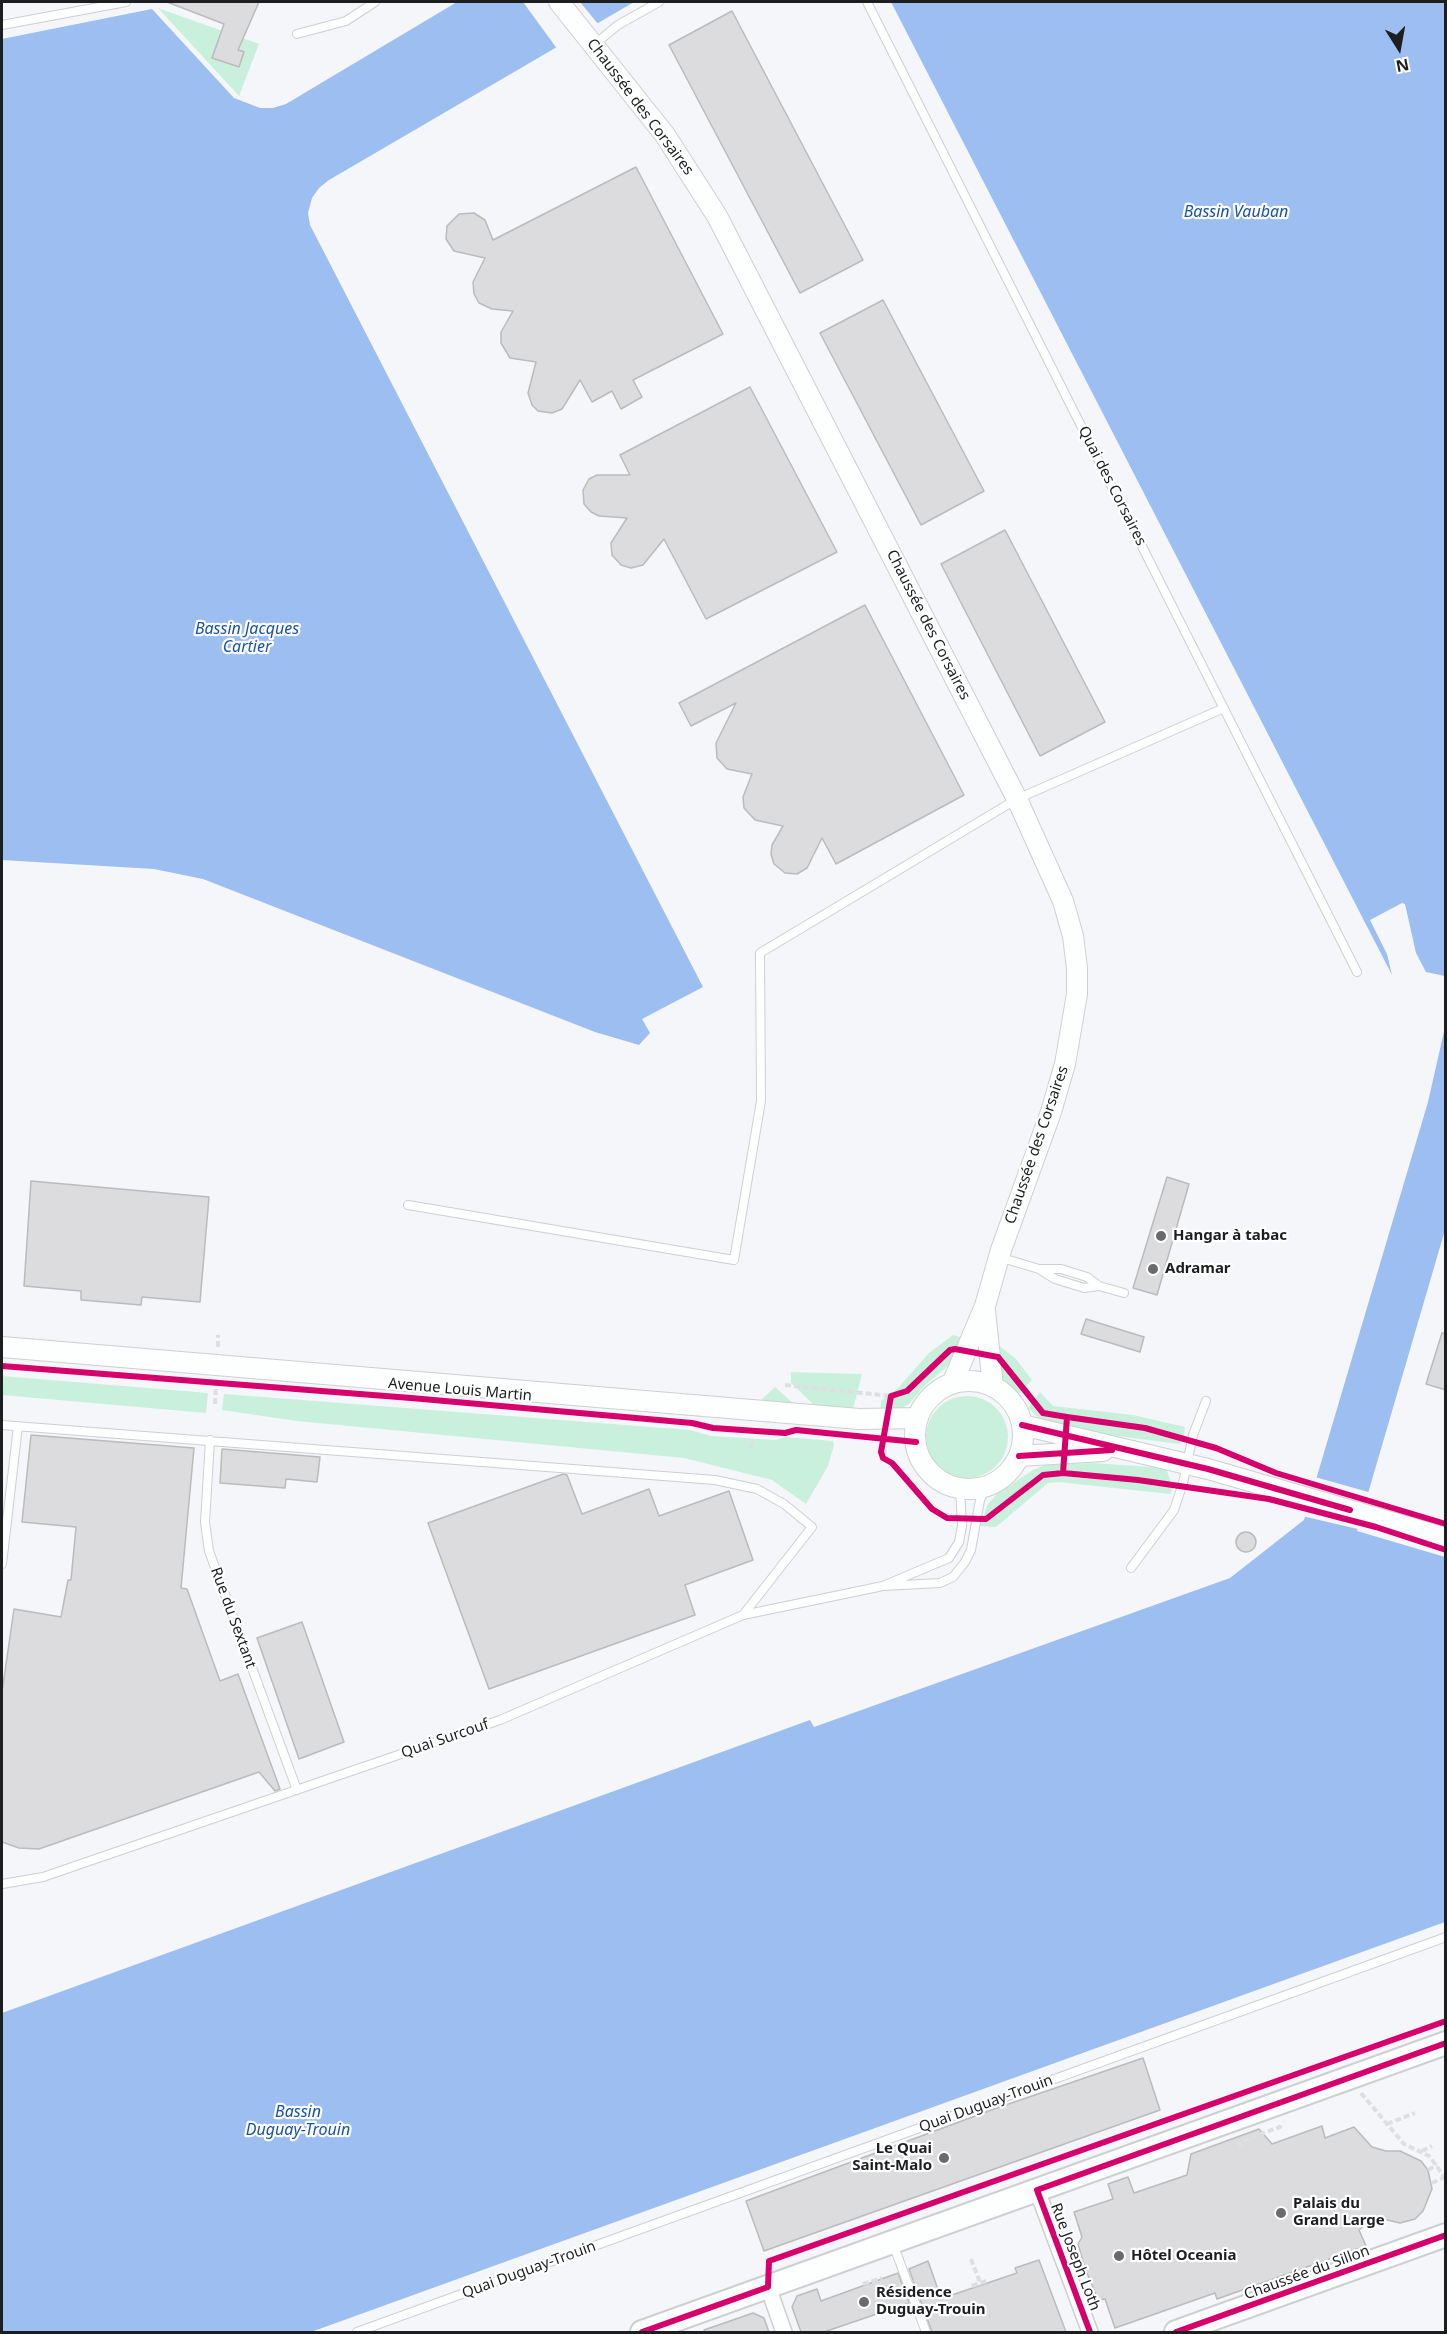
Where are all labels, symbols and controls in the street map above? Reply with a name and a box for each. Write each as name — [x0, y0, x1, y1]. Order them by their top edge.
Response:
north arrow — [1369, 18, 1429, 78]
street label: Chaussée des Corsaires — [583, 35, 697, 179]
text: N — [1394, 54, 1411, 78]
water label: Bassin Vauban — [1184, 202, 1288, 222]
street label: Quai des Corsaires — [1074, 423, 1150, 549]
street label: Chaussée des Corsaires — [882, 547, 974, 703]
water label: Bassin Jacques Cartier — [195, 619, 299, 657]
street label: Chaussée des Corsaires — [1001, 1064, 1073, 1226]
place label: Hangar à tabac — [1173, 1227, 1287, 1245]
marker: Hangar à tabac — [1154, 1229, 1168, 1243]
place label: Adramar — [1165, 1260, 1231, 1278]
marker: Adramar — [1146, 1262, 1160, 1276]
street label: Avenue Louis Martin — [387, 1375, 533, 1405]
street label: Rue du Sextant — [206, 1565, 260, 1671]
street label: Quai Surcouf — [399, 1716, 491, 1762]
street label: Quai Duguay-Trouin — [917, 2071, 1055, 2137]
water label: Bassin Duguay-Trouin — [246, 2102, 350, 2140]
place label: Le Quai Saint-Malo — [852, 2140, 932, 2175]
marker: Le Quai Saint-Malo — [937, 2151, 951, 2165]
place label: Palais du Grand Large — [1293, 2195, 1385, 2230]
street label: Rue Joseph Loth — [1046, 2201, 1104, 2313]
marker: Palais du Grand Large — [1274, 2206, 1288, 2220]
street label: Quai Duguay-Trouin — [460, 2237, 598, 2303]
street label: Chaussée du Sillon — [1242, 2242, 1372, 2304]
place label: Hôtel Oceania — [1131, 2247, 1236, 2265]
marker: Hôtel Oceania — [1112, 2249, 1126, 2263]
place label: Résidence Duguay-Trouin — [876, 2284, 985, 2319]
marker: Résidence Duguay-Trouin — [857, 2295, 871, 2309]

